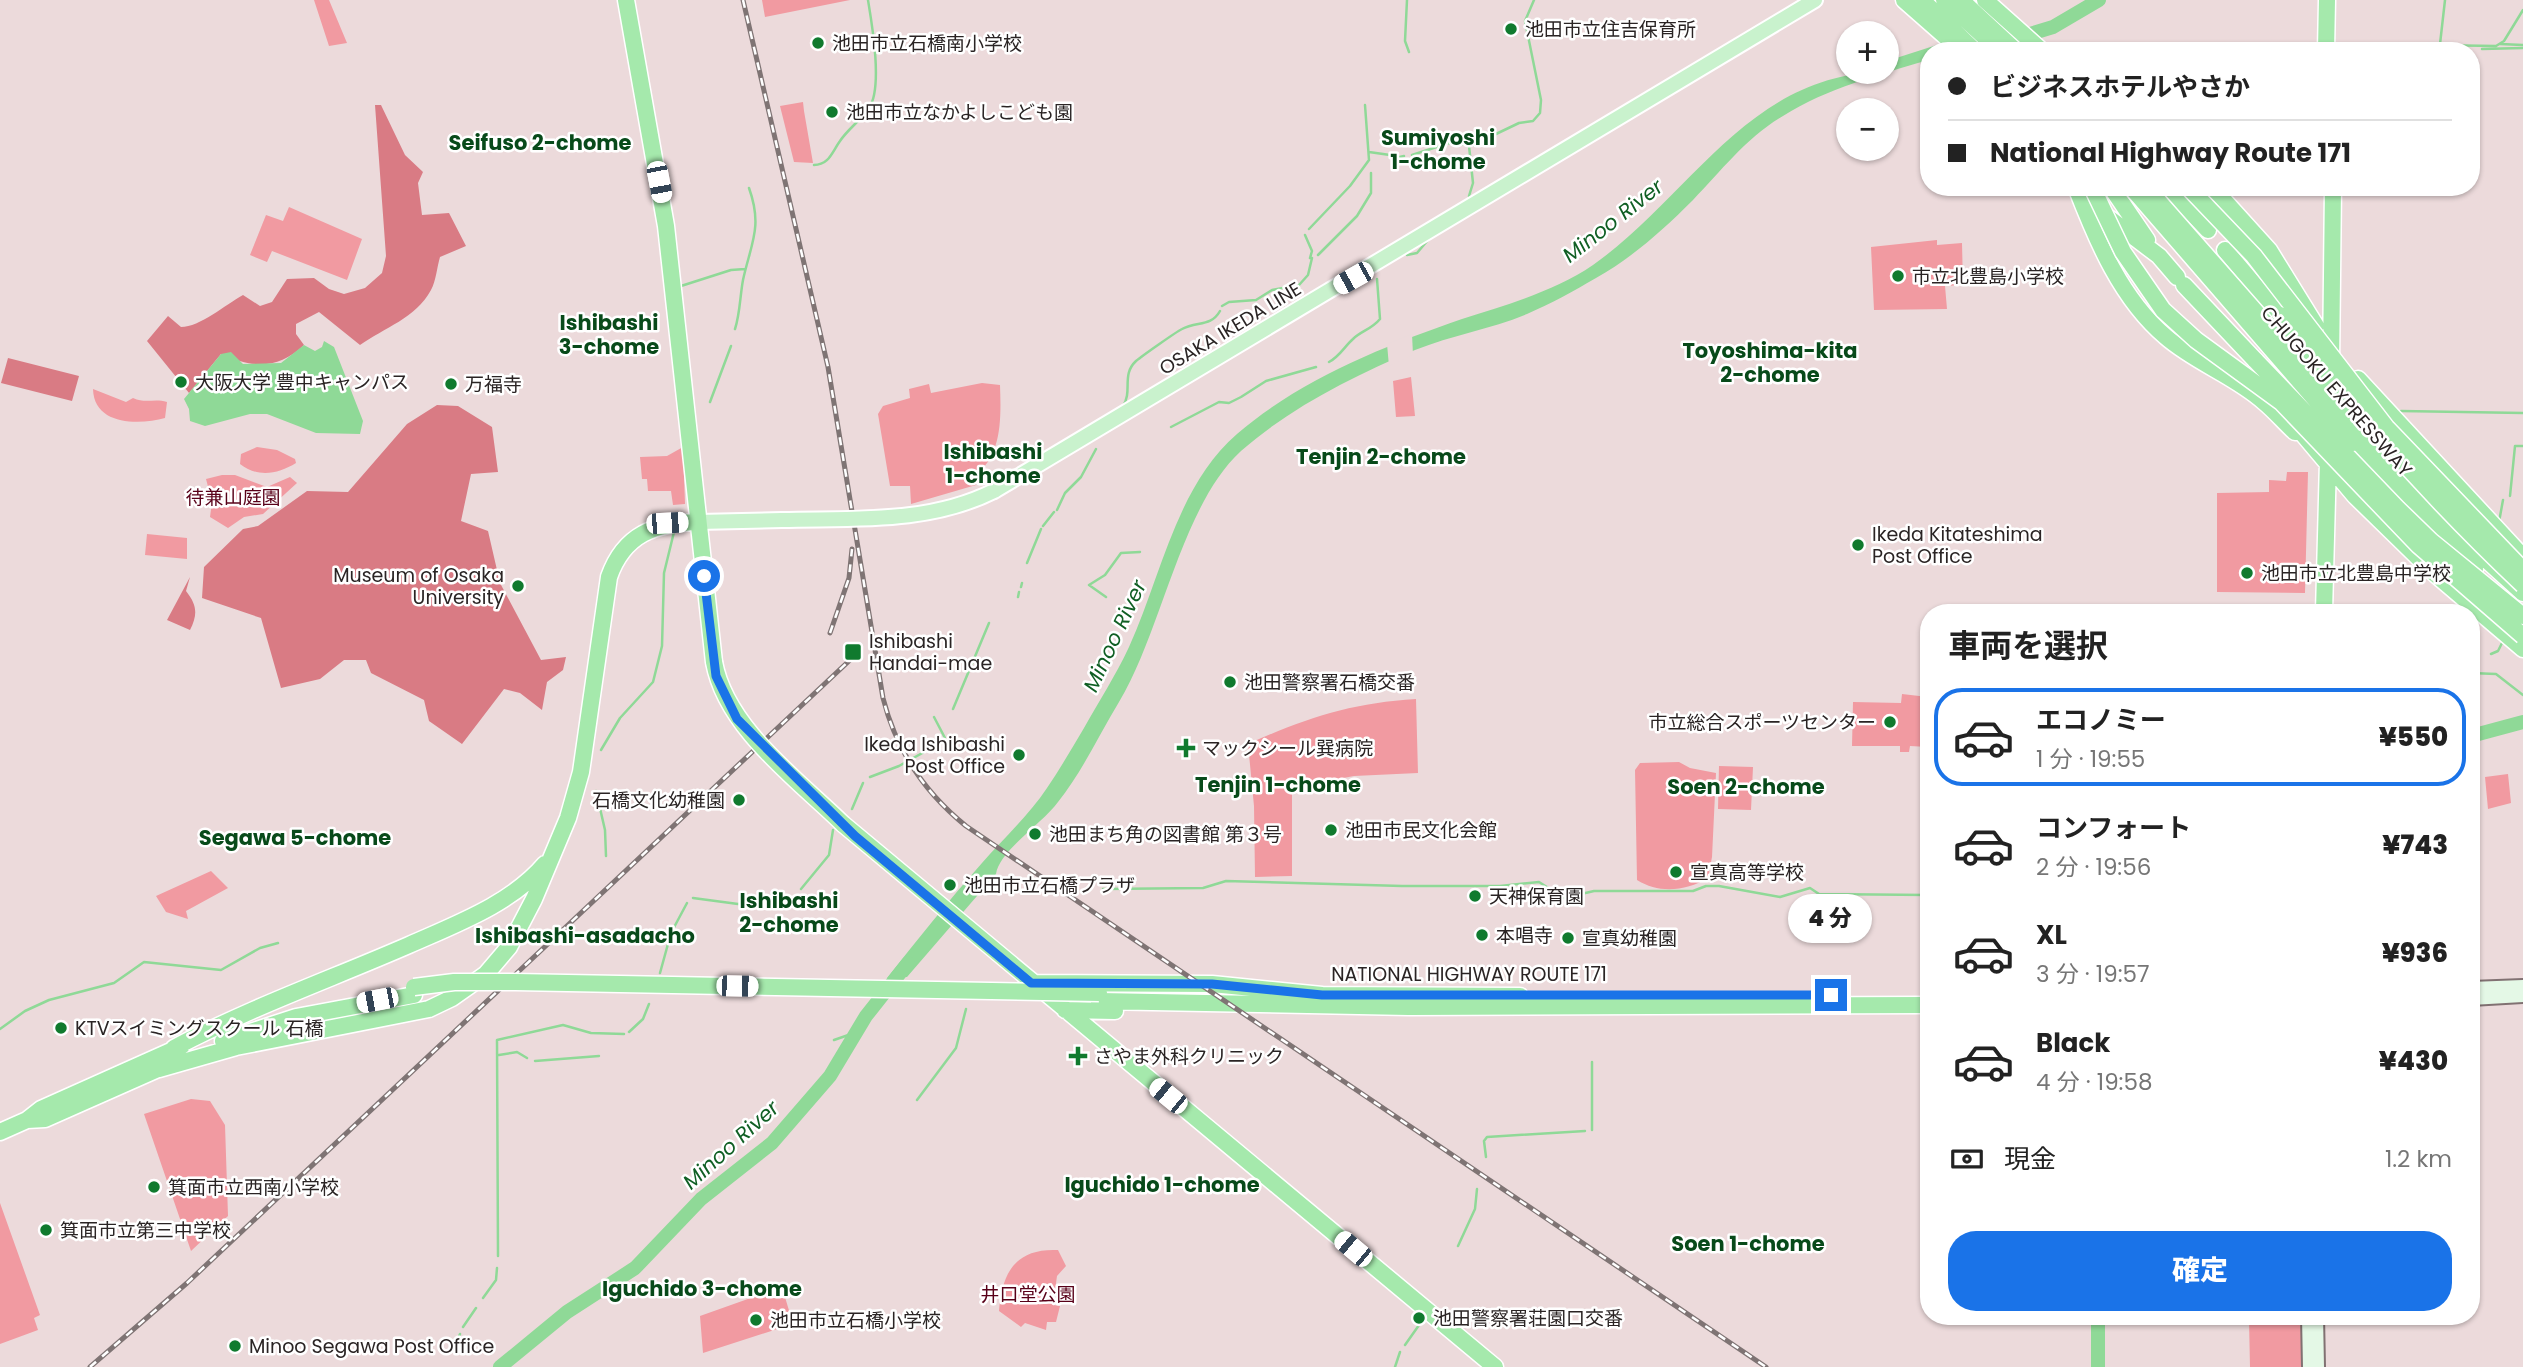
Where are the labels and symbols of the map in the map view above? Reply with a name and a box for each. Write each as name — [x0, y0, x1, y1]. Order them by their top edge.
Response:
place label: 池田市立住吉保育所 — [1525, 16, 1696, 43]
marker: 池田市立住吉保育所 — [1503, 21, 1519, 37]
place label: 池田市立石橋南小学校 — [832, 30, 1022, 57]
marker: 池田市立石橋南小学校 — [810, 35, 826, 51]
place label: 池田市立なかよしこども園 — [846, 99, 1073, 126]
marker: 池田市立なかよしこども園 — [824, 104, 840, 120]
district label: Sumiyoshi 1-chome — [1381, 123, 1495, 176]
district label: Seifuso 2-chome — [449, 128, 632, 157]
car — [645, 159, 674, 205]
water label: Minoo River — [1556, 171, 1670, 269]
car — [1330, 259, 1377, 297]
place label: 市立北豊島小学校 — [1912, 263, 2064, 290]
marker: 市立北豊島小学校 — [1890, 268, 1906, 284]
street label: OSAKA IKEDA LINE — [1154, 275, 1306, 382]
street label: CHUGOKU EXPRESSWAY — [2255, 300, 2418, 483]
district label: Ishibashi 3-chome — [559, 308, 659, 361]
district label: Toyoshima-kita 2-chome — [1682, 336, 1858, 389]
place label: 大阪大学 豊中キャンパス — [195, 369, 409, 396]
place label: 万福寺 — [465, 371, 522, 398]
marker: 大阪大学 豊中キャンパス — [173, 374, 189, 390]
marker: 万福寺 — [443, 376, 459, 392]
district label: Ishibashi 1-chome — [944, 437, 1042, 490]
district label: Tenjin 2-chome — [1296, 442, 1466, 471]
park label: 待兼山庭園 — [185, 484, 281, 511]
car — [646, 511, 689, 535]
place label: Ikeda Kitateshima Post Office — [1872, 521, 2043, 570]
marker: Ikeda Kitateshima Post Office — [1850, 537, 1866, 553]
route start — [688, 560, 720, 592]
place label: 池田市立北豊島中学校 — [2261, 560, 2451, 587]
place label: Museum of Osaka University — [333, 562, 504, 611]
marker: 池田市立北豊島中学校 — [2239, 565, 2255, 581]
water label: Minoo River — [1076, 574, 1154, 696]
marker: Museum of Osaka University — [510, 578, 526, 594]
place label: Ishibashi Handai-mae — [869, 628, 992, 677]
marker: Ishibashi Handai-mae — [843, 642, 863, 662]
place label: 池田警察署石橋交番 — [1244, 669, 1415, 696]
marker: 池田警察署石橋交番 — [1222, 674, 1238, 690]
place label: 市立総合スポーツセンター — [1648, 709, 1876, 736]
marker: 市立総合スポーツセンター — [1882, 714, 1898, 730]
place label: Ikeda Ishibashi Post Office — [864, 731, 1005, 780]
place label: マックシール巽病院 — [1202, 735, 1373, 762]
marker: マックシール巽病院 — [1176, 738, 1196, 758]
marker: Ikeda Ishibashi Post Office — [1011, 747, 1027, 763]
district label: Tenjin 1-chome — [1195, 770, 1361, 799]
district label: Soen 2-chome — [1667, 772, 1825, 801]
place label: 石橋文化幼稚園 — [592, 787, 725, 814]
marker: 石橋文化幼稚園 — [731, 792, 747, 808]
place label: 池田市民文化会館 — [1345, 817, 1497, 844]
place label: 池田まち角の図書館 第３号 — [1049, 821, 1282, 848]
marker: 池田市民文化会館 — [1323, 822, 1339, 838]
district label: Segawa 5-chome — [199, 823, 391, 852]
marker: 池田まち角の図書館 第３号 — [1027, 826, 1043, 842]
place label: 宣真高等学校 — [1690, 859, 1804, 886]
marker: 宣真高等学校 — [1668, 864, 1684, 880]
place label: 池田市立石橋プラザ — [964, 872, 1135, 899]
marker: 池田市立石橋プラザ — [942, 877, 958, 893]
place label: 天神保育園 — [1489, 883, 1584, 910]
district label: Ishibashi 2-chome — [739, 886, 839, 939]
marker: 天神保育園 — [1467, 888, 1483, 904]
callout: 4 分 — [1789, 894, 1873, 942]
district label: Ishibashi-asadacho — [475, 921, 695, 950]
place label: 本唱寺 — [1496, 922, 1553, 949]
place label: 宣真幼稚園 — [1582, 925, 1677, 952]
marker: 本唱寺 — [1474, 927, 1490, 943]
marker: 宣真幼稚園 — [1560, 930, 1576, 946]
street label: NATIONAL HIGHWAY ROUTE 171 — [1331, 961, 1607, 988]
car — [716, 975, 759, 997]
route end — [1815, 979, 1847, 1011]
car — [355, 986, 400, 1014]
place label: KTVスイミングスクール 石橋 — [75, 1015, 324, 1042]
marker: KTVスイミングスクール 石橋 — [53, 1020, 69, 1036]
place label: さやま外科クリニック — [1094, 1043, 1284, 1070]
marker: さやま外科クリニック — [1068, 1046, 1088, 1066]
car — [1146, 1075, 1191, 1117]
water label: Minoo River — [676, 1093, 786, 1196]
district label: Iguchido 1-chome — [1064, 1170, 1260, 1199]
place label: 箕面市立西南小学校 — [168, 1174, 339, 1201]
marker: 箕面市立西南小学校 — [146, 1179, 162, 1195]
place label: 箕面市立第三中学校 — [60, 1217, 231, 1244]
marker: 箕面市立第三中学校 — [38, 1222, 54, 1238]
car — [1331, 1227, 1376, 1271]
district label: Soen 1-chome — [1671, 1229, 1825, 1258]
district label: Iguchido 3-chome — [602, 1274, 802, 1303]
park label: 井口堂公園 — [980, 1281, 1076, 1308]
place label: 池田警察署荘園口交番 — [1433, 1305, 1623, 1332]
place label: 池田市立石橋小学校 — [770, 1307, 941, 1334]
marker: 池田警察署荘園口交番 — [1411, 1310, 1427, 1326]
marker: 池田市立石橋小学校 — [748, 1312, 764, 1328]
place label: Minoo Segawa Post Office — [249, 1333, 494, 1360]
marker: Minoo Segawa Post Office — [227, 1338, 243, 1354]

